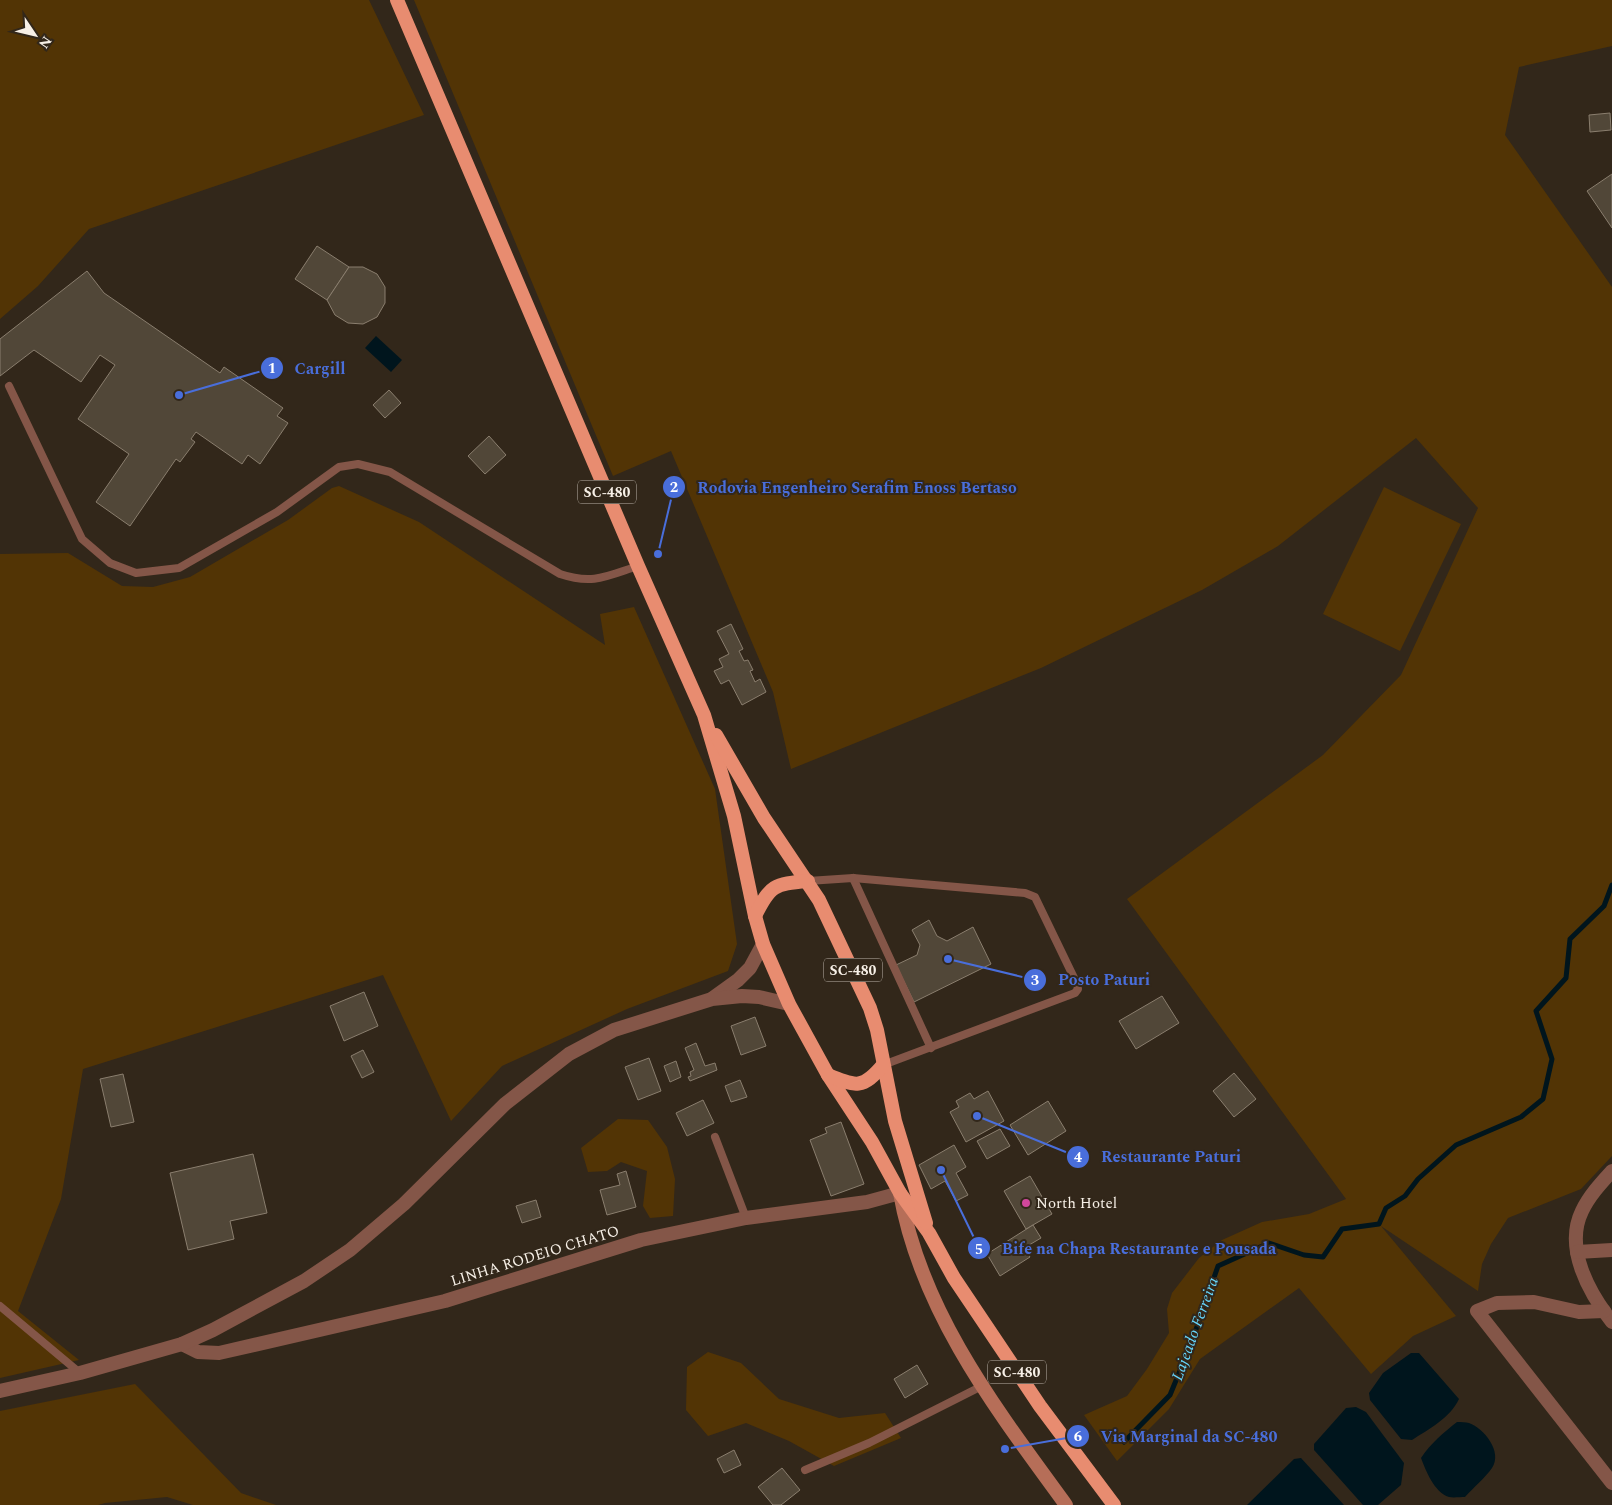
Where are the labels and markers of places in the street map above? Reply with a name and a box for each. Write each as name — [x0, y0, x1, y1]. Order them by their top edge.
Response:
callout: Cargill — [259, 353, 355, 384]
callout: Rodovia Engenheiro Serafim Enoss Bertaso — [662, 472, 1027, 503]
callout: Posto Paturi — [1023, 964, 1160, 995]
callout: Restaurante Paturi — [1066, 1141, 1251, 1172]
place label: North Hotel — [1036, 1192, 1117, 1215]
marker: North Hotel — [1020, 1197, 1032, 1209]
callout: Bife na Chapa Restaurante e Pousada — [966, 1233, 1286, 1264]
callout: Via Marginal da SC-480 — [1066, 1421, 1288, 1452]

